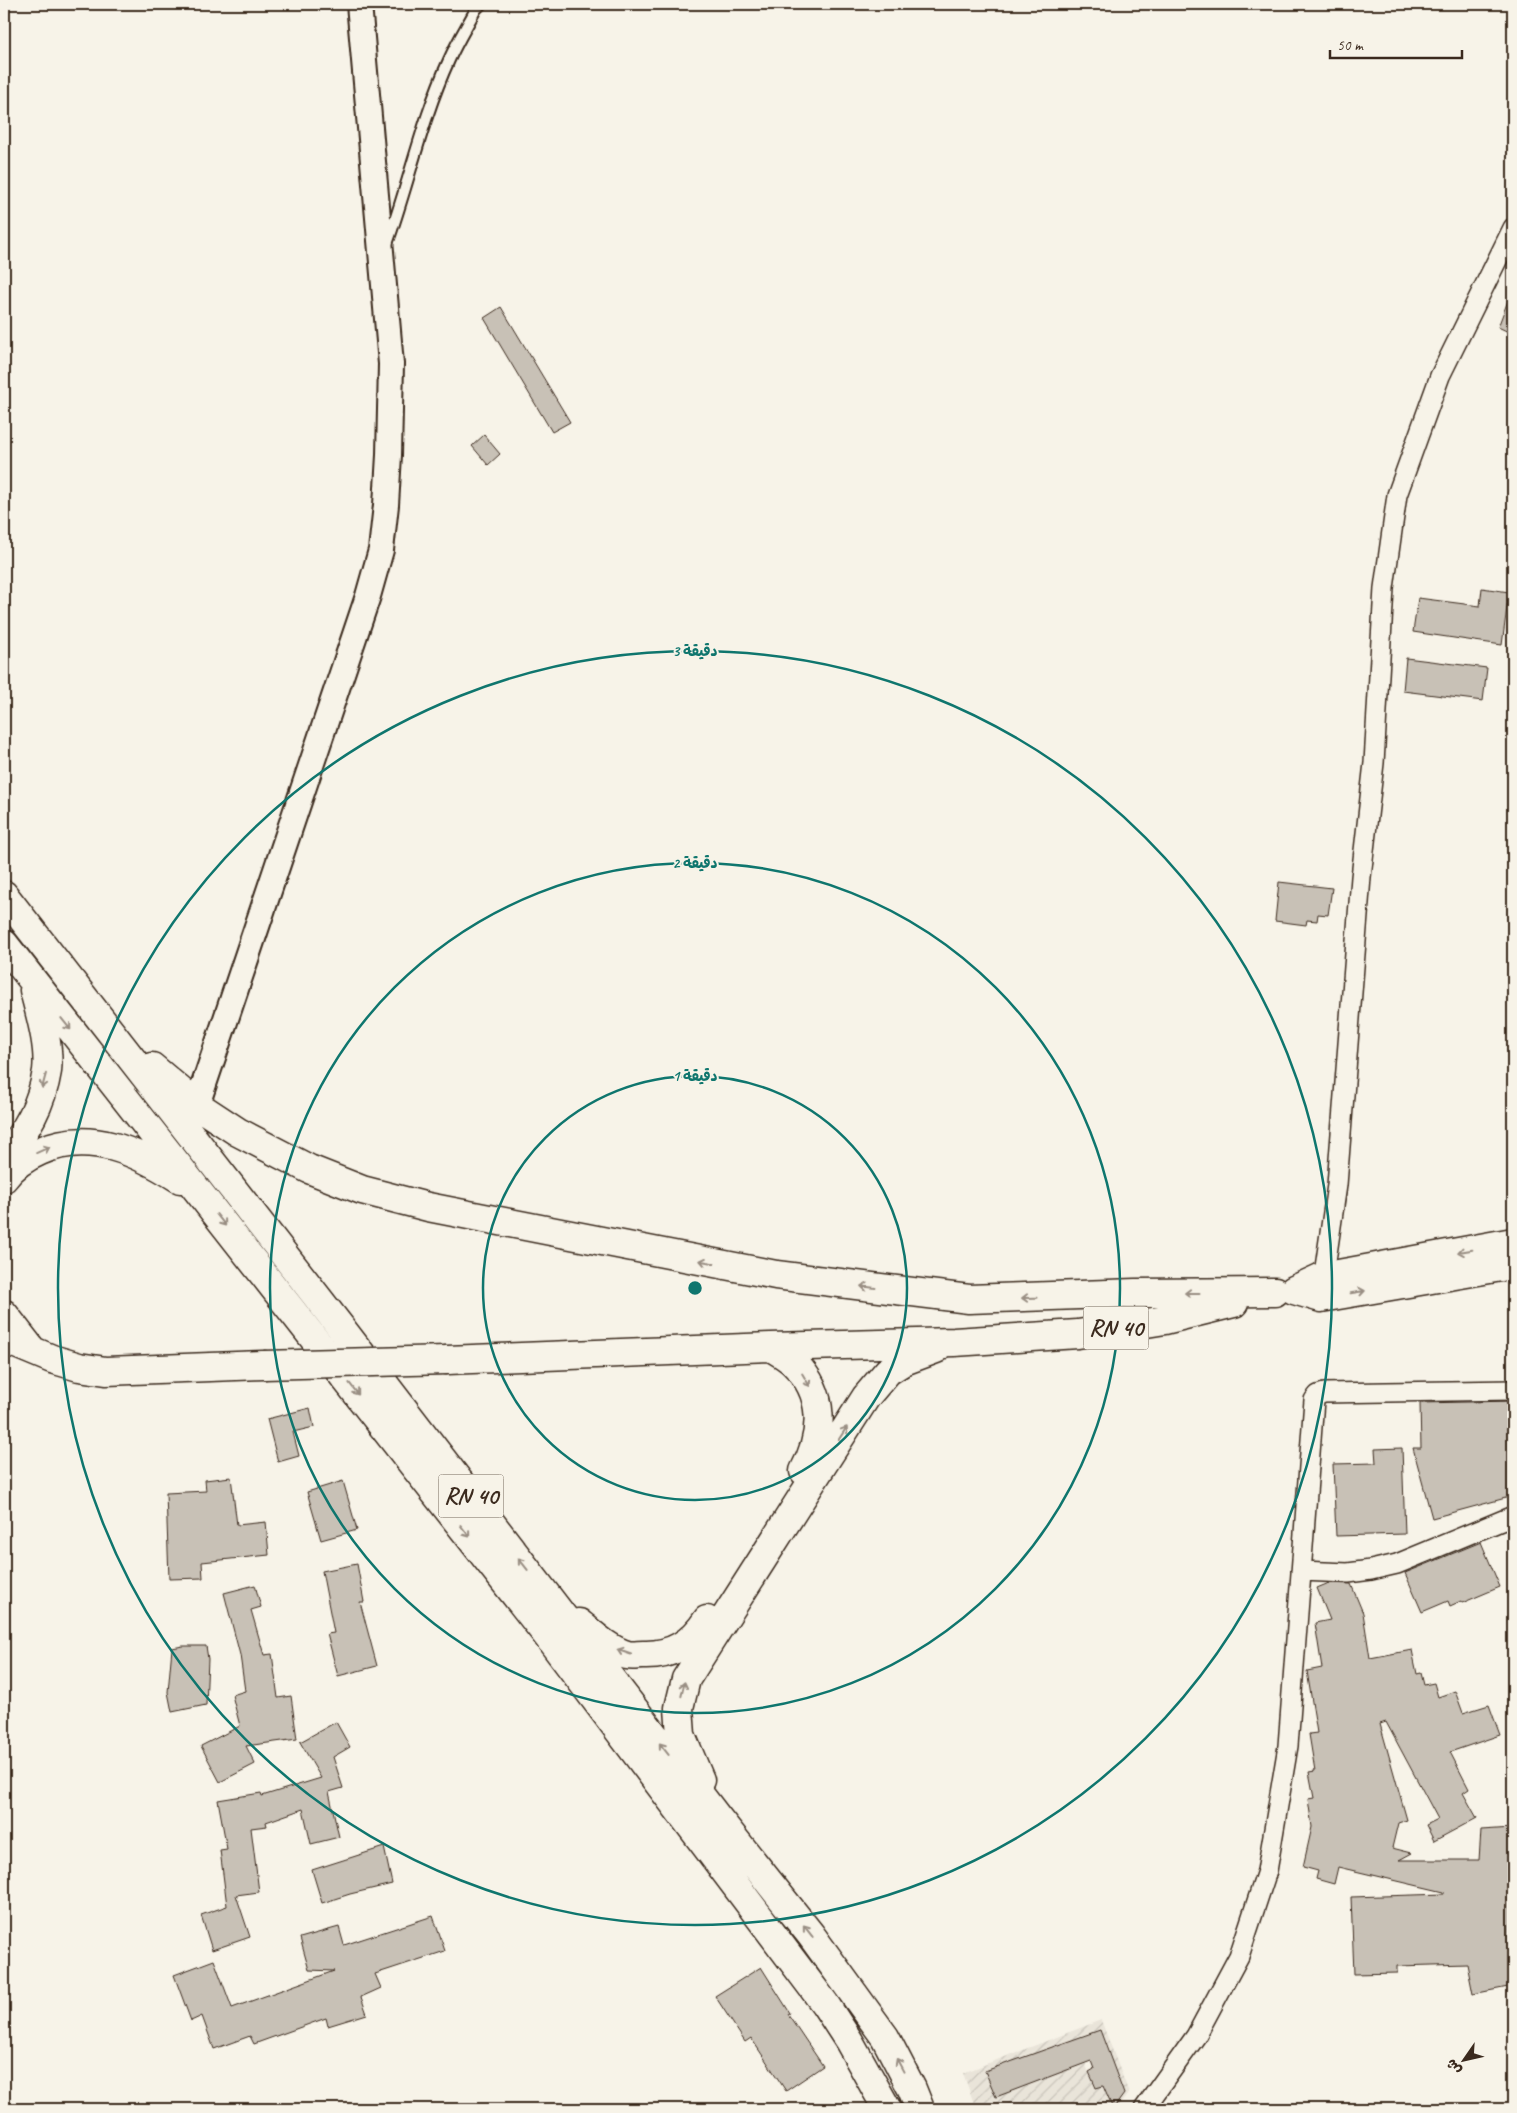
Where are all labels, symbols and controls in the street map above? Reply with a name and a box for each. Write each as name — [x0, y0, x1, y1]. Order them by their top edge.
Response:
scale bar — [1330, 28, 1462, 60]
text: 50 m — [1337, 36, 1364, 55]
text: 3 دقيقة — [673, 642, 718, 661]
text: 2 دقيقة — [673, 854, 718, 873]
one-way arrow — [60, 1017, 71, 1030]
text: 1 دقيقة — [673, 1067, 718, 1086]
one-way arrow — [39, 1072, 48, 1088]
one-way arrow — [35, 1144, 50, 1154]
one-way arrow — [216, 1213, 227, 1226]
one-way arrow — [1458, 1246, 1474, 1256]
one-way arrow — [700, 1256, 716, 1266]
centre of rings — [686, 1279, 704, 1297]
one-way arrow — [860, 1282, 876, 1292]
one-way arrow — [1350, 1287, 1366, 1297]
one-way arrow — [1184, 1288, 1200, 1298]
one-way arrow — [1022, 1293, 1038, 1303]
road number: RN 40 — [1084, 1306, 1148, 1350]
one-way arrow — [802, 1372, 812, 1386]
one-way arrow — [348, 1382, 359, 1395]
one-way arrow — [838, 1426, 848, 1440]
road number: RN 40 — [438, 1474, 504, 1518]
one-way arrow — [459, 1524, 470, 1537]
one-way arrow — [517, 1558, 528, 1571]
one-way arrow — [617, 1647, 632, 1656]
one-way arrow — [679, 1682, 688, 1698]
one-way arrow — [658, 1743, 669, 1756]
one-way arrow — [803, 1925, 814, 1938]
north arrow — [1440, 2036, 1490, 2086]
text: ش — [1442, 2056, 1465, 2078]
one-way arrow — [894, 2058, 904, 2073]

